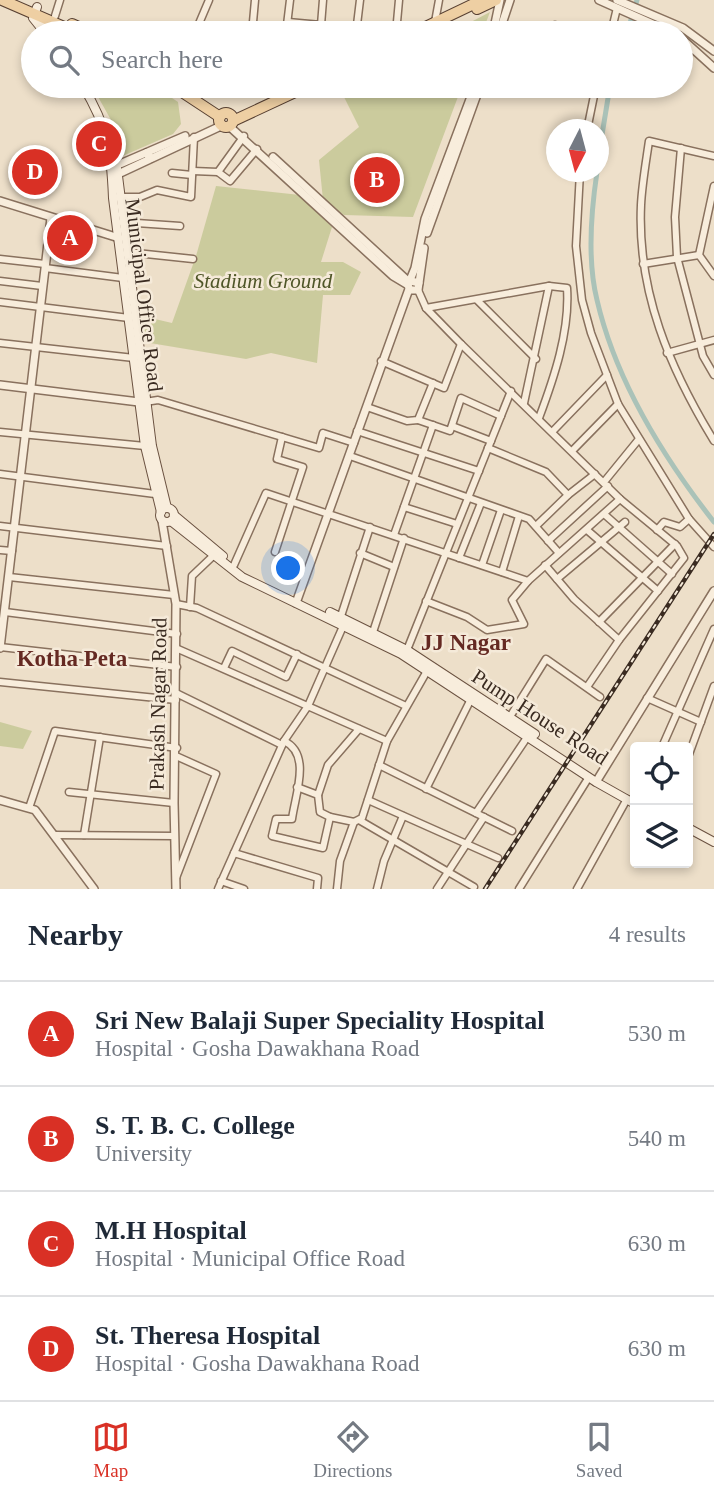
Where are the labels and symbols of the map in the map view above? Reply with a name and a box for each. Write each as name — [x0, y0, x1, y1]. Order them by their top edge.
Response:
pin: C — [76, 118, 122, 170]
north arrow — [546, 119, 609, 182]
pin: D — [12, 146, 58, 198]
pin: B — [354, 154, 400, 206]
street label: Municipal Office Road — [120, 197, 168, 393]
pin: A — [47, 212, 93, 264]
park label: Stadium Ground — [194, 269, 333, 293]
your location — [271, 551, 305, 585]
street label: Prakash Nagar Road — [144, 617, 172, 791]
district label: JJ Nagar — [421, 630, 511, 655]
district label: Kotha Peta — [17, 646, 128, 671]
street label: Pump House Road — [467, 664, 613, 770]

